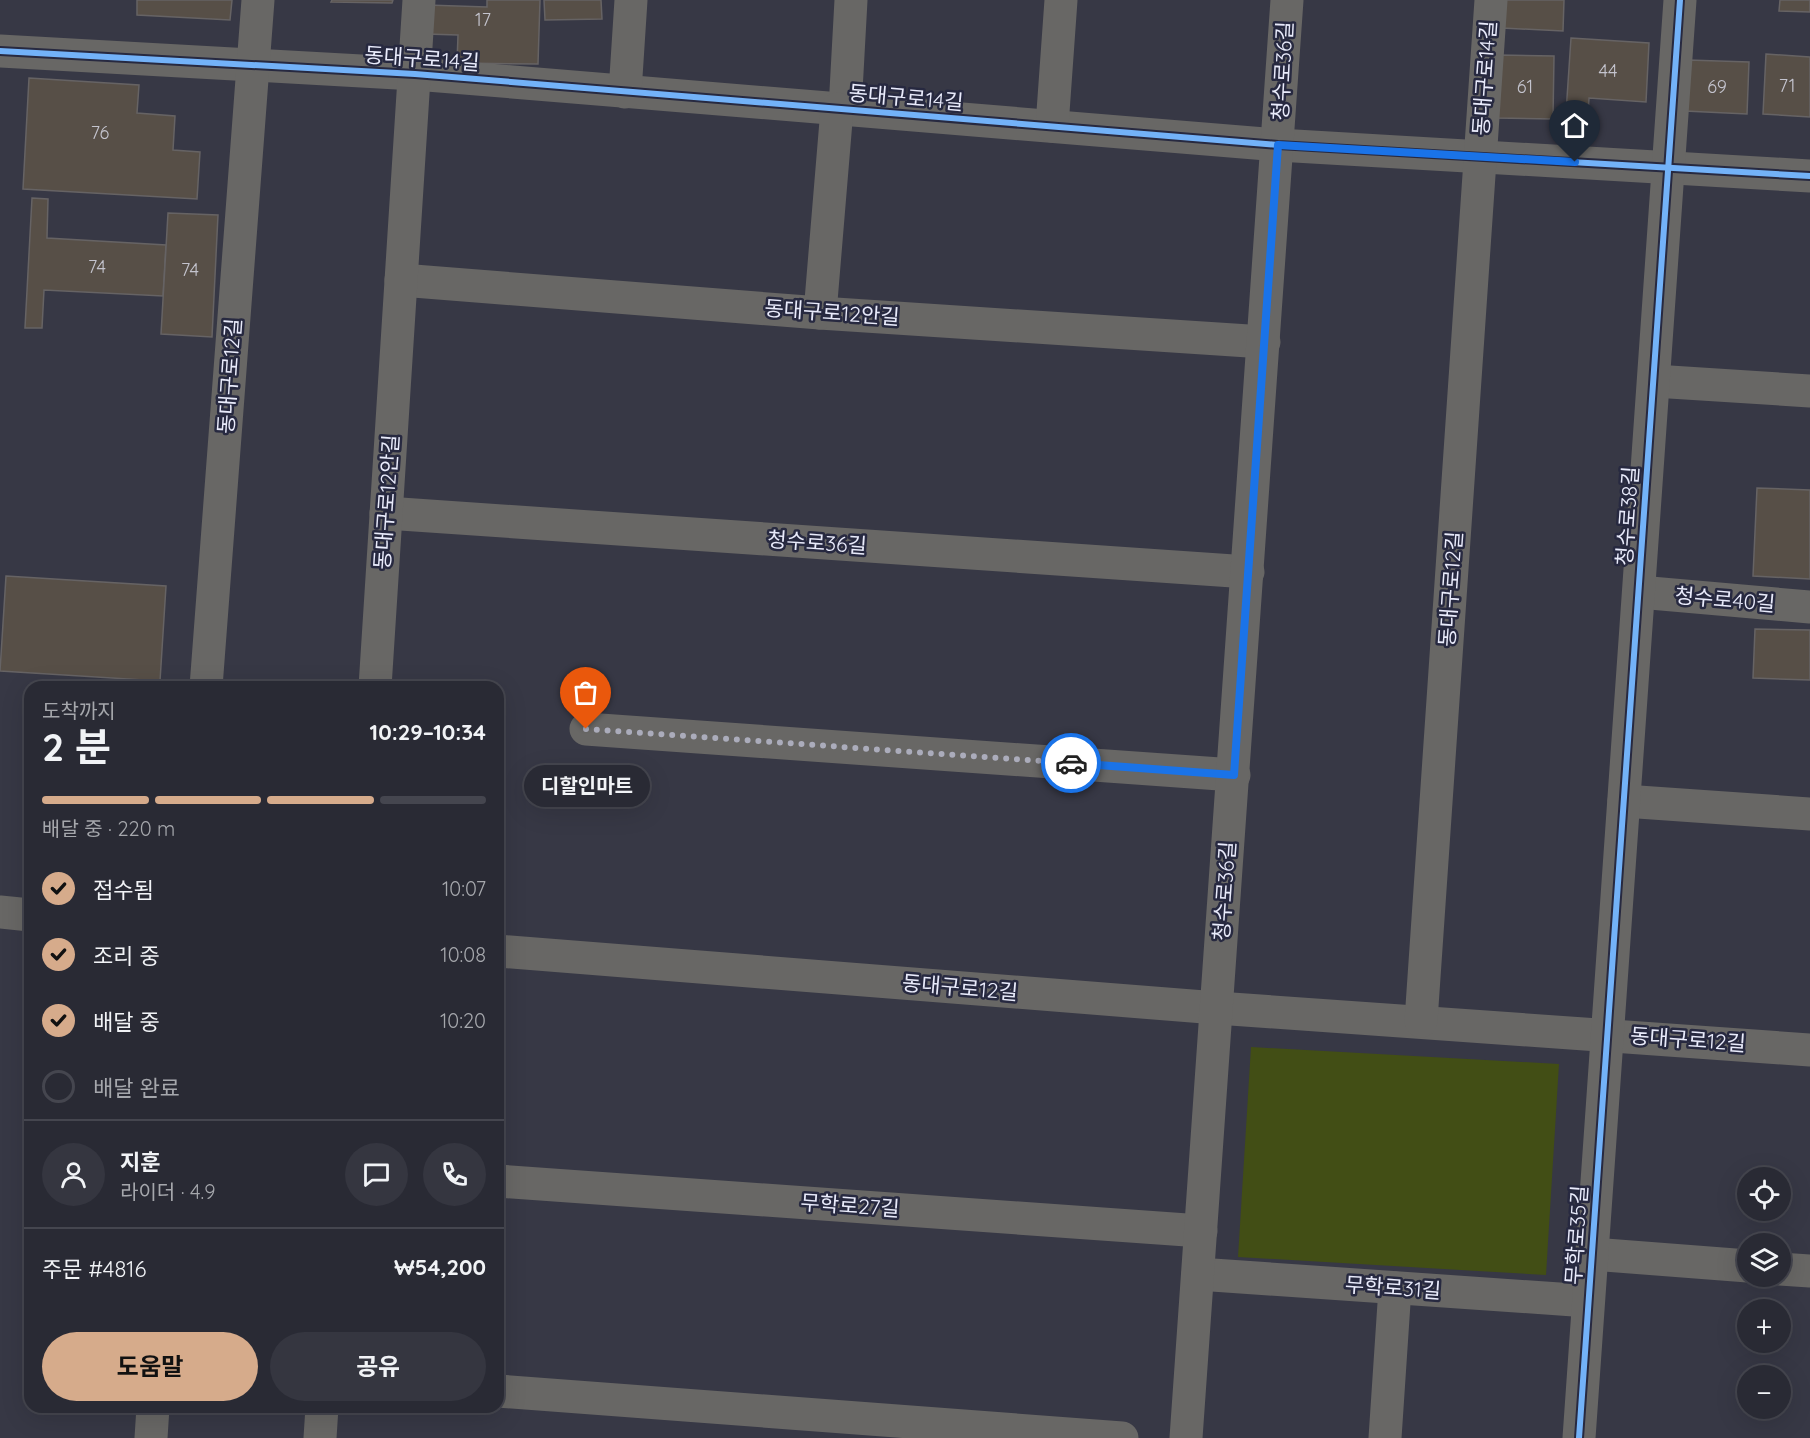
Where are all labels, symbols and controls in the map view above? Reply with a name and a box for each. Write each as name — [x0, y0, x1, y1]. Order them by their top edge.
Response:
house number: 17 — [475, 8, 491, 31]
street label: 동대구로14길 — [1467, 20, 1501, 136]
street label: 청수로36길 — [1266, 21, 1298, 121]
street label: 동대구로14길 — [364, 41, 480, 75]
house number: 44 — [1599, 59, 1617, 82]
house number: 71 — [1779, 74, 1795, 97]
house number: 61 — [1517, 75, 1533, 98]
house number: 69 — [1707, 75, 1727, 98]
street label: 동대구로14길 — [848, 79, 965, 115]
pin — [1549, 100, 1600, 162]
icon: home — [1558, 109, 1591, 142]
house number: 76 — [91, 121, 109, 144]
house number: 74 — [88, 255, 106, 278]
house number: 74 — [181, 258, 199, 281]
street label: 동대구로12안길 — [764, 294, 900, 330]
street label: 동대구로12길 — [212, 317, 246, 435]
street label: 동대구로12안길 — [368, 434, 404, 570]
street label: 청수로38길 — [1611, 465, 1643, 567]
street label: 청수로36길 — [766, 526, 868, 558]
street label: 동대구로12길 — [1433, 530, 1467, 648]
street label: 청수로40길 — [1674, 582, 1776, 616]
pin — [560, 667, 611, 729]
icon: bag — [569, 676, 602, 709]
text: 도착까지 — [42, 698, 116, 723]
text: 10:29–10:34 — [370, 718, 486, 746]
text: 2 분 — [42, 722, 111, 771]
courier — [1041, 733, 1101, 793]
icon: car — [1055, 747, 1088, 780]
callout: 디할인마트 — [523, 765, 649, 807]
text: 디할인마트 — [541, 773, 633, 798]
text: 배달 중 · 220 m — [42, 816, 175, 841]
street label: 청수로36길 — [1208, 840, 1240, 942]
icon: check — [42, 872, 75, 905]
text: 접수됨 — [93, 876, 154, 904]
text: 10:07 — [442, 876, 486, 901]
icon: check — [42, 938, 75, 971]
text: 조리 중 — [93, 942, 160, 970]
text: 10:08 — [440, 942, 486, 967]
street label: 동대구로12길 — [901, 969, 1019, 1005]
icon: check — [42, 1004, 75, 1037]
text: 배달 중 — [93, 1008, 160, 1036]
text: 10:20 — [440, 1008, 486, 1033]
street label: 동대구로12길 — [1629, 1022, 1747, 1056]
text: 배달 완료 — [93, 1074, 180, 1102]
button: person — [42, 1143, 105, 1206]
button: chat — [345, 1143, 408, 1206]
button: phone — [423, 1143, 486, 1206]
text: 지훈 — [120, 1148, 160, 1176]
map controls — [1737, 1167, 1791, 1419]
button: locate — [1737, 1167, 1791, 1221]
text: 라이더 · 4.9 — [120, 1179, 215, 1204]
street label: 무학로35길 — [1560, 1184, 1592, 1286]
street label: 무학로27길 — [800, 1189, 901, 1221]
button: layers — [1737, 1233, 1791, 1287]
text: ₩54,200 — [394, 1253, 486, 1281]
text: 주문 #4816 — [42, 1255, 146, 1283]
street label: 무학로31길 — [1344, 1271, 1442, 1303]
button: + — [1737, 1299, 1791, 1353]
button: 도움말 — [42, 1332, 258, 1401]
button: 공유 — [270, 1332, 486, 1401]
button: − — [1737, 1365, 1791, 1419]

